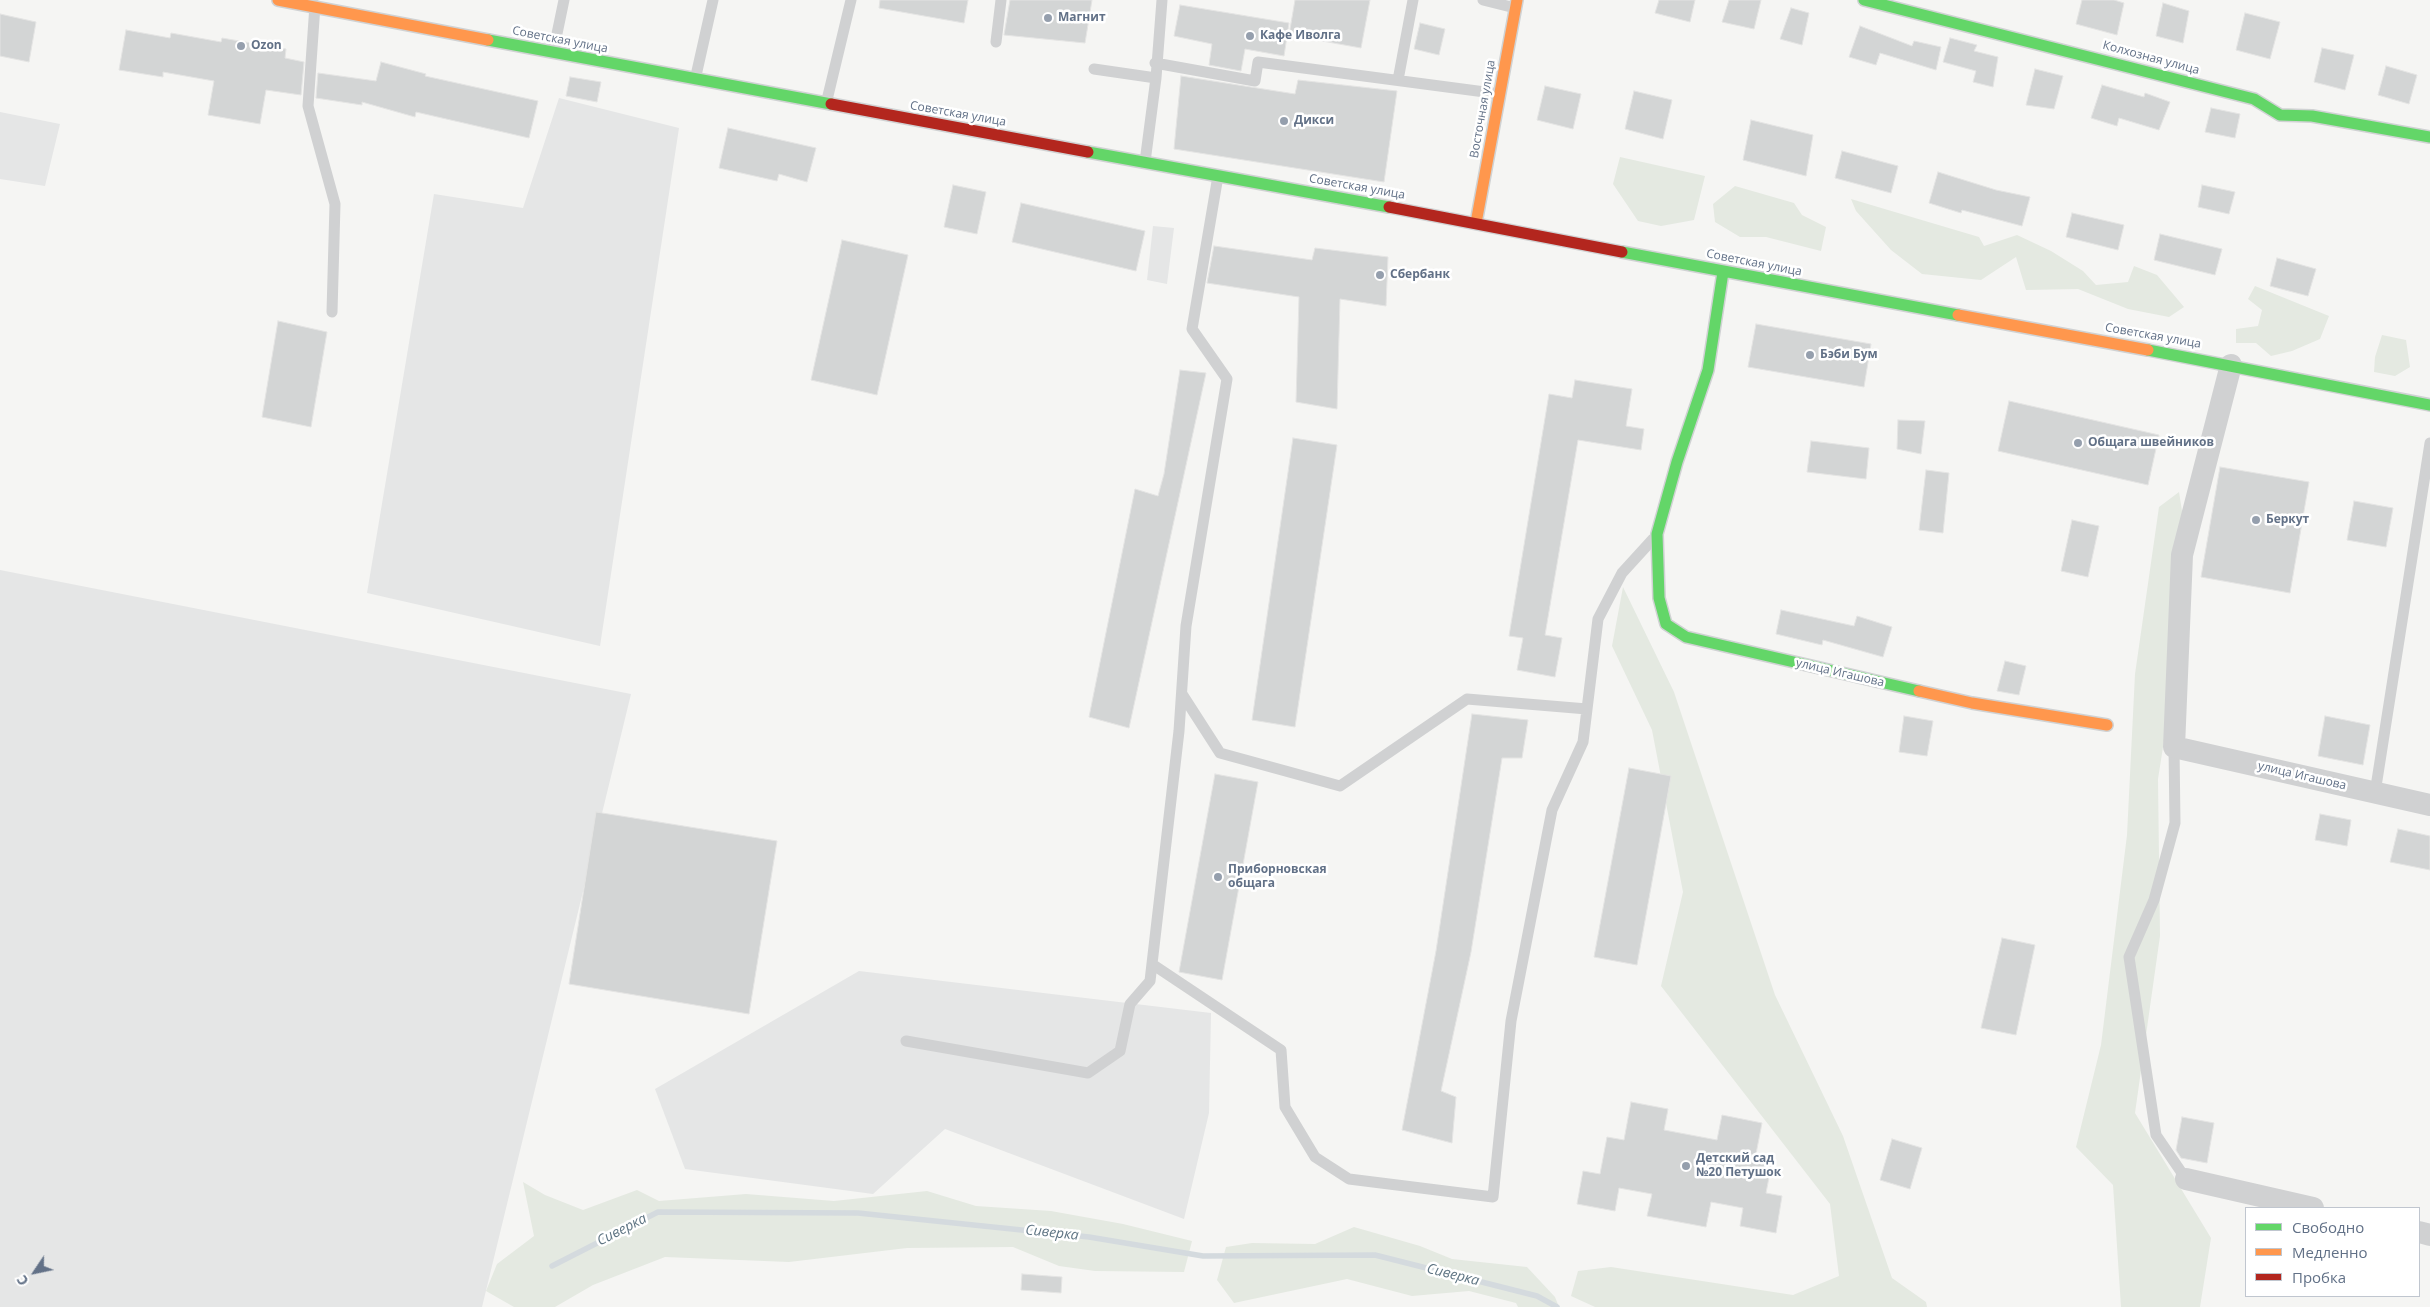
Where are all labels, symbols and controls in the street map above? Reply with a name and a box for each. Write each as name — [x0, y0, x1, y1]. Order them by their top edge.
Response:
place label: Магнит — [1058, 11, 1106, 25]
marker: Магнит — [1042, 12, 1054, 24]
street label: Советская улица — [511, 24, 609, 56]
place label: Кафе Иволга — [1260, 29, 1341, 43]
marker: Кафе Иволга — [1244, 30, 1256, 42]
street label: Колхозная улица — [2101, 38, 2201, 78]
place label: Ozon — [251, 39, 282, 53]
marker: Ozon — [235, 40, 247, 52]
street label: Восточная улица — [1467, 59, 1499, 159]
street label: Советская улица — [909, 98, 1007, 130]
place label: Дикси — [1294, 114, 1334, 128]
marker: Дикси — [1278, 115, 1290, 127]
street label: Советская улица — [1308, 171, 1406, 203]
street label: Советская улица — [1705, 247, 1803, 279]
place label: Сбербанк — [1390, 268, 1450, 282]
marker: Сбербанк — [1374, 269, 1386, 281]
street label: Советская улица — [2104, 320, 2202, 352]
place label: Бэби Бум — [1820, 348, 1878, 362]
marker: Бэби Бум — [1804, 349, 1816, 361]
place label: Общага швейников — [2088, 436, 2214, 450]
marker: Общага швейников — [2072, 437, 2084, 449]
place label: Беркут — [2266, 513, 2309, 527]
marker: Беркут — [2250, 514, 2262, 526]
street label: улица Игашова — [1794, 656, 1886, 690]
street label: улица Игашова — [2256, 759, 2348, 793]
place label: Приборновская общага — [1228, 863, 1327, 891]
marker: Приборновская общага — [1212, 871, 1224, 883]
place label: Детский сад №20 Петушок — [1696, 1152, 1781, 1180]
marker: Детский сад №20 Петушок — [1680, 1160, 1692, 1172]
legend — [2245, 1207, 2420, 1297]
water label: Сиверка — [594, 1210, 650, 1250]
text: Свободно — [2292, 1217, 2364, 1237]
water label: Сиверка — [1025, 1222, 1079, 1244]
text: Медленно — [2292, 1242, 2368, 1262]
north arrow — [10, 1247, 60, 1297]
water label: Сиверка — [1425, 1260, 1481, 1290]
text: Пробка — [2292, 1267, 2346, 1287]
text: С — [12, 1272, 33, 1290]

